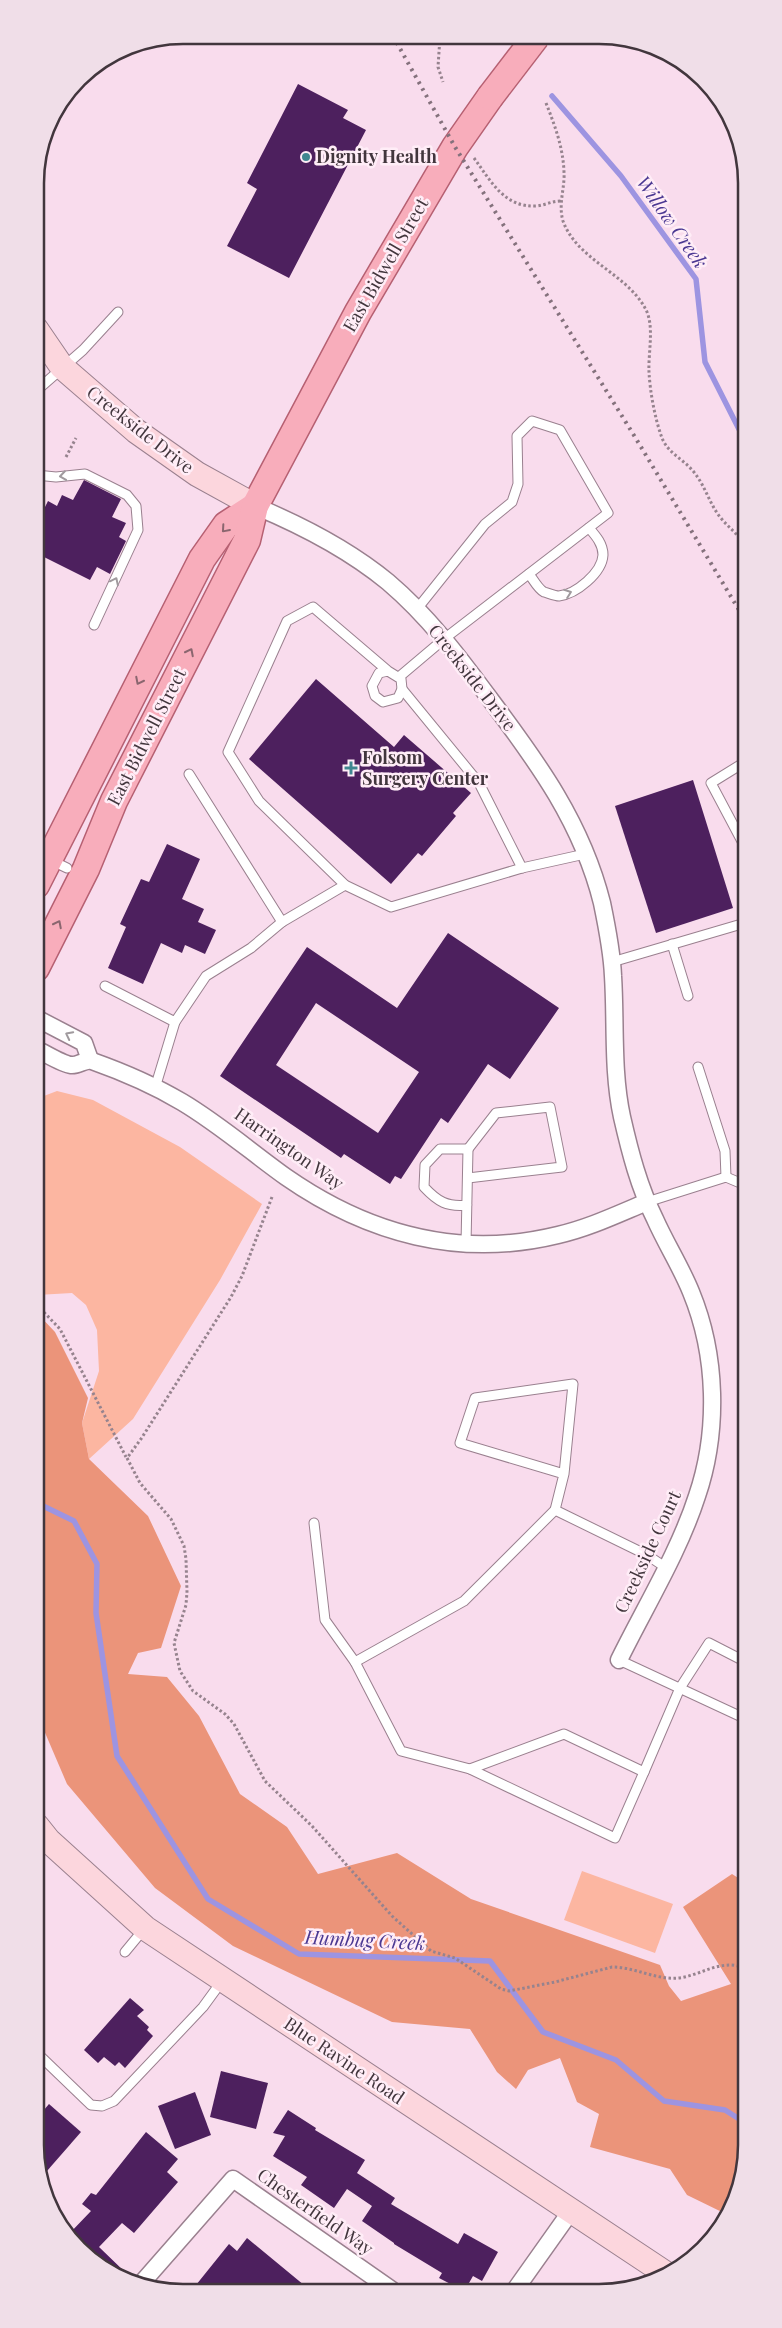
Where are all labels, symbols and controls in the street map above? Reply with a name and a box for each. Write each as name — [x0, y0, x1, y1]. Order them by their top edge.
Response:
place label: Dignity Health — [316, 144, 437, 168]
marker: Dignity Health — [300, 151, 312, 163]
water label: Willow Creek — [631, 170, 714, 273]
street label: East Bidwell Street — [337, 192, 434, 336]
street label: Creekside Drive — [82, 380, 199, 479]
one-way arrow — [59, 470, 67, 481]
one-way arrow — [221, 523, 230, 532]
one-way arrow — [109, 577, 120, 586]
one-way arrow — [563, 589, 572, 599]
street label: Creekside Drive — [423, 619, 522, 736]
one-way arrow — [184, 648, 194, 657]
street label: East Bidwell Street — [101, 663, 191, 809]
one-way arrow — [135, 675, 145, 684]
place label: Folsom Surgery Center — [362, 745, 489, 790]
marker: Folsom Surgery Center — [344, 761, 358, 775]
one-way arrow — [52, 921, 62, 930]
one-way arrow — [65, 1031, 74, 1041]
street label: Harrington Way — [230, 1102, 349, 1195]
street label: Creekside Court — [608, 1486, 686, 1617]
water label: Humbug Creek — [303, 1923, 426, 1955]
street label: Blue Ravine Road — [280, 2011, 410, 2110]
street label: Chesterfield Way — [253, 2162, 378, 2260]

